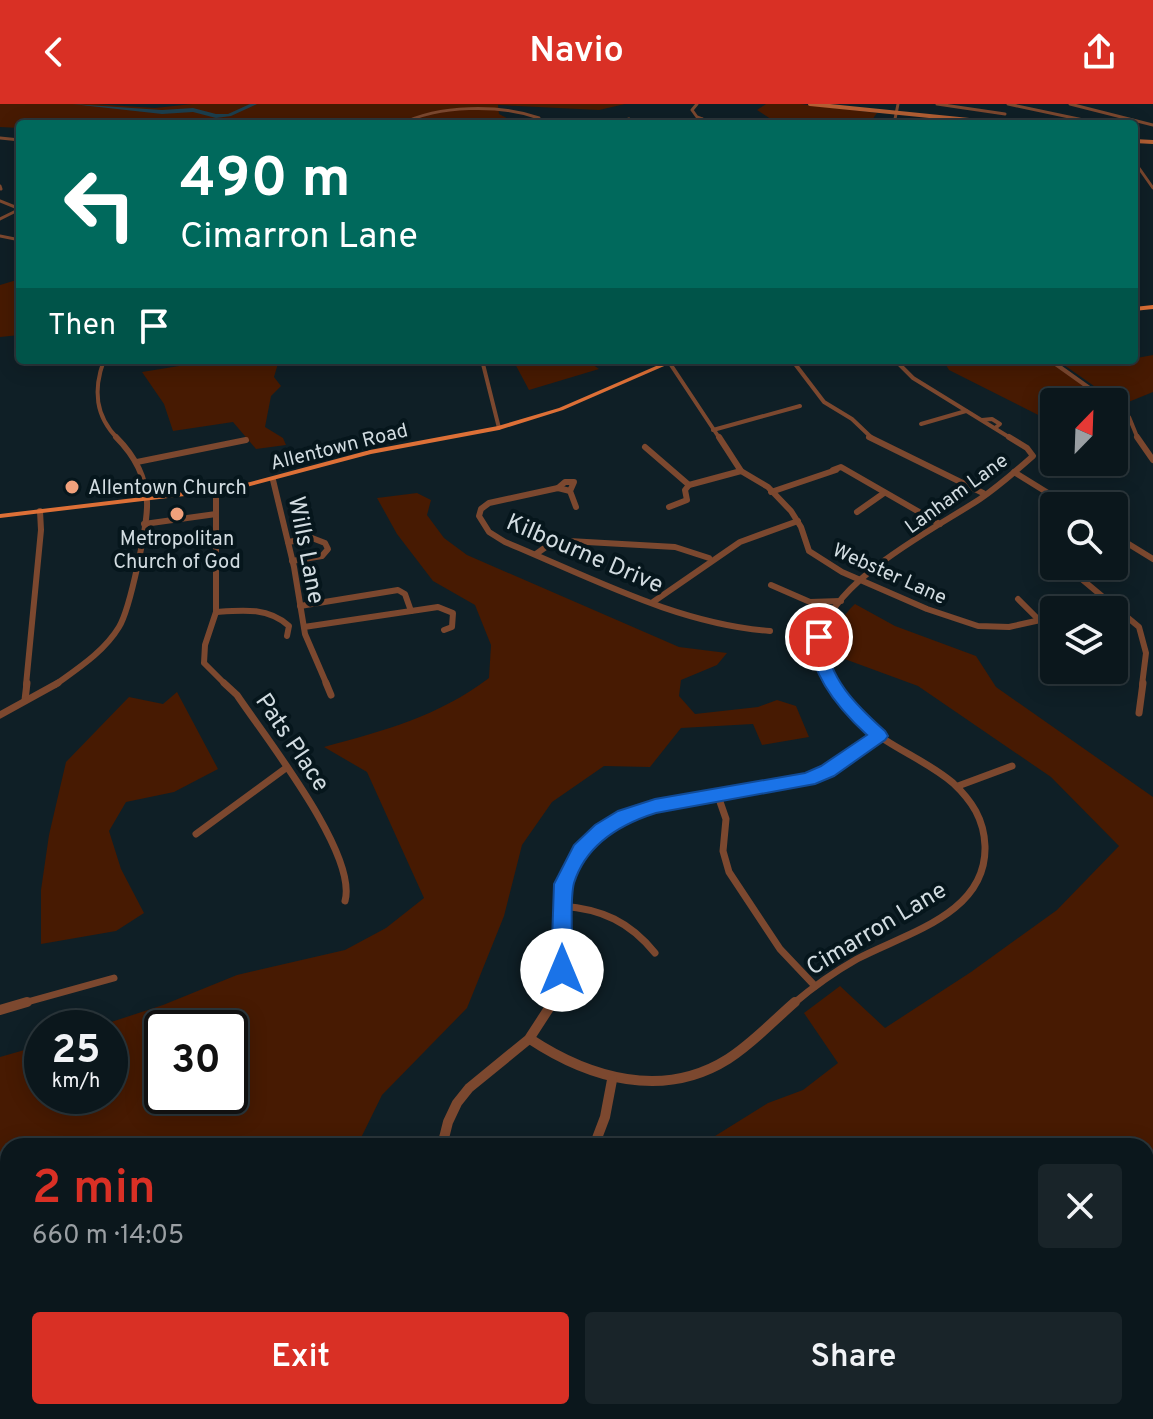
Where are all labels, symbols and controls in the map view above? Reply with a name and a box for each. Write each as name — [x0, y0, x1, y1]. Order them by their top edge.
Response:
text: Navio — [529, 29, 624, 75]
icon: back — [32, 30, 76, 74]
icon: share — [1077, 30, 1121, 74]
text: 490 m — [180, 146, 351, 216]
icon: left — [48, 152, 152, 256]
text: Cimarron Lane — [180, 215, 418, 261]
icon: arrive — [132, 304, 176, 348]
text: Then — [48, 308, 116, 345]
north arrow — [1040, 388, 1128, 476]
map controls — [1040, 388, 1128, 684]
street label: Allentown Road — [268, 418, 411, 478]
street label: Lanham Lane — [900, 448, 1014, 541]
place label: Allentown Church — [88, 476, 247, 502]
marker: Allentown Church — [63, 478, 81, 496]
button: search — [1040, 492, 1128, 580]
street label: Wills Lane — [280, 494, 330, 607]
marker: Metropolitan Church of God — [168, 505, 186, 523]
street label: Kilbourne Drive — [501, 508, 667, 601]
place label: Metropolitan Church of God — [113, 527, 241, 576]
street label: Webster Lane — [828, 538, 950, 612]
button: layers — [1040, 596, 1128, 684]
pin — [785, 603, 853, 671]
icon: arrive — [797, 615, 841, 659]
street label: Pats Place — [248, 688, 335, 798]
street label: Cimarron Lane — [801, 876, 953, 983]
position arrow — [520, 928, 604, 1012]
speed limit sign: 30 — [144, 1010, 248, 1114]
text: 25 — [52, 1027, 100, 1077]
text: km/h — [52, 1069, 100, 1095]
text: 2 min — [32, 1160, 156, 1220]
button: close — [1038, 1164, 1122, 1248]
text: 660 m · 14:05 — [32, 1220, 184, 1253]
button: Exit — [32, 1312, 569, 1404]
button: Share — [585, 1312, 1122, 1404]

